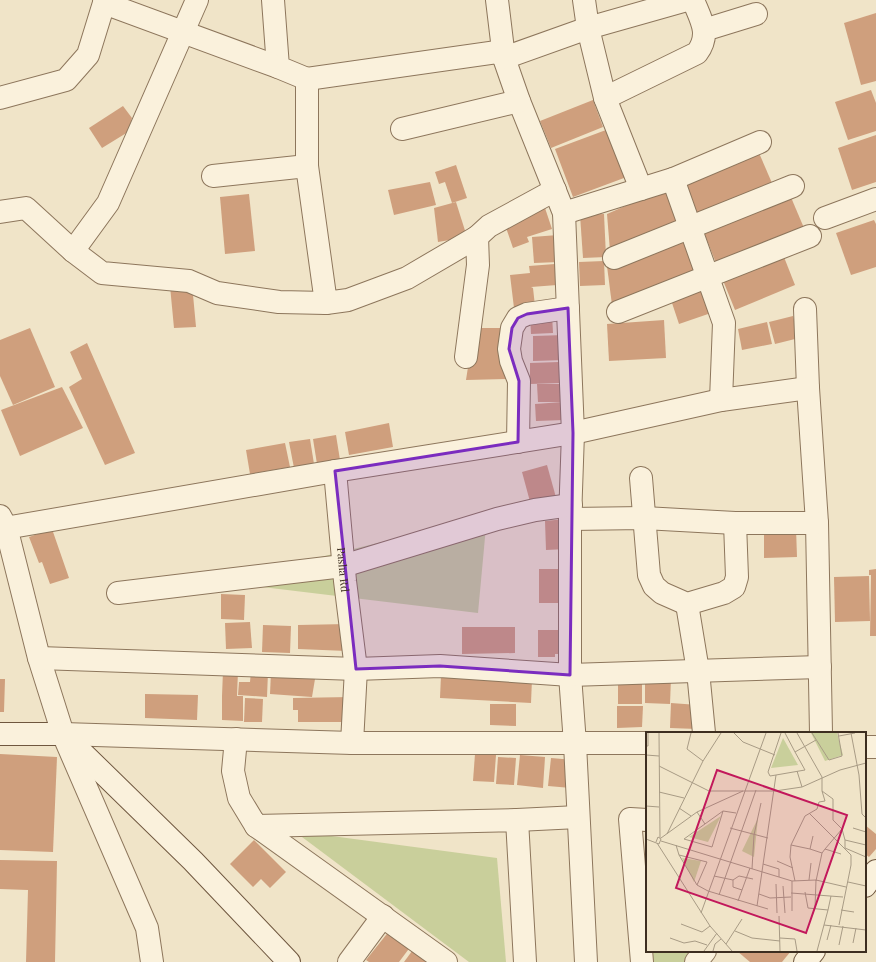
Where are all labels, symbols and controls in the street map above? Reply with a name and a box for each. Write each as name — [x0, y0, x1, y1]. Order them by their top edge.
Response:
street label: Pasha Rd — [334, 547, 354, 593]
inset map — [646, 732, 866, 952]

